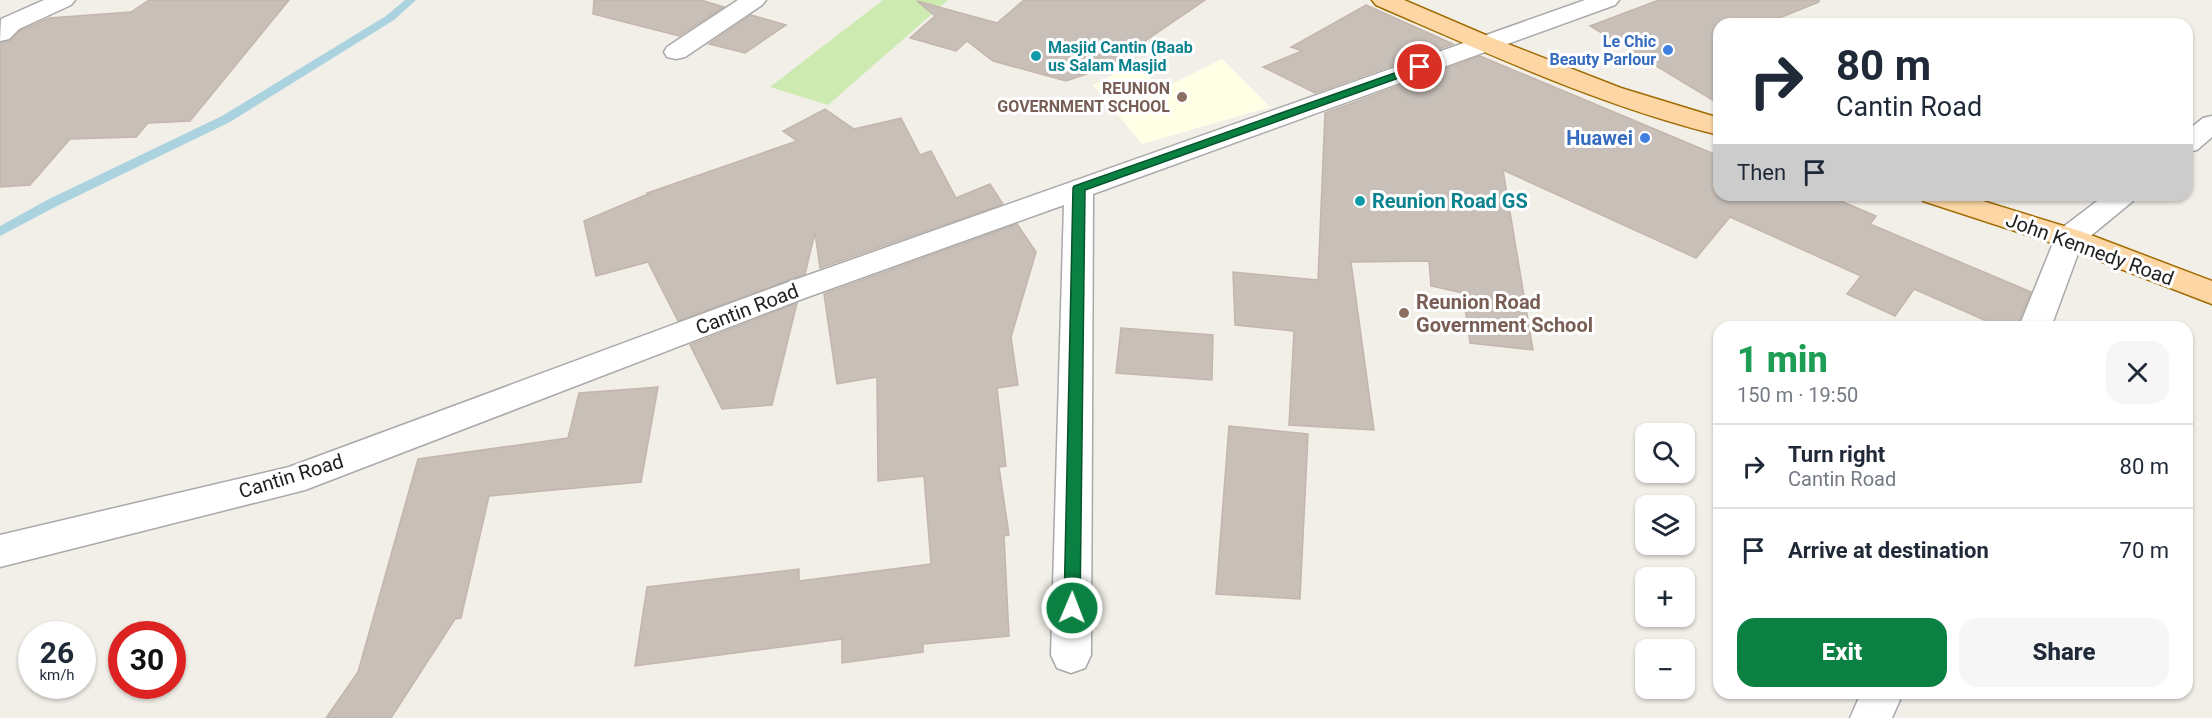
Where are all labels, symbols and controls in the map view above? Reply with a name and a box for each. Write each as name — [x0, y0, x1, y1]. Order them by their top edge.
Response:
place label: Le Chic Beauty Parlour — [1549, 32, 1656, 69]
place label: Masjid Cantin (Baab us Salam Masjid — [1048, 38, 1193, 75]
pin — [1394, 41, 1445, 92]
text: 80 m — [1836, 41, 1931, 90]
icon: right — [1737, 42, 1815, 120]
marker: Le Chic Beauty Parlour — [1661, 43, 1675, 57]
marker: Masjid Cantin (Baab us Salam Masjid — [1029, 49, 1043, 63]
icon: arrive — [1403, 50, 1436, 83]
place label: REUNION GOVERNMENT SCHOOL — [997, 79, 1170, 116]
marker: REUNION GOVERNMENT SCHOOL — [1175, 90, 1189, 104]
text: Cantin Road — [1836, 91, 1982, 123]
place label: Huawei — [1566, 126, 1633, 150]
marker: Huawei — [1638, 131, 1652, 145]
icon: arrive — [1798, 156, 1831, 189]
text: Then — [1737, 160, 1786, 185]
place label: Reunion Road GS — [1372, 189, 1528, 213]
marker: Reunion Road GS — [1353, 194, 1367, 208]
street label: John Kennedy Road — [2003, 208, 2177, 290]
street label: Cantin Road — [692, 278, 802, 340]
place label: Reunion Road Government School — [1416, 290, 1593, 337]
marker: Reunion Road Government School — [1397, 306, 1411, 320]
text: 1 min — [1737, 339, 1828, 381]
button: close — [2106, 341, 2169, 404]
text: 150 m · 19:50 — [1737, 383, 1858, 407]
map controls — [1635, 423, 1695, 699]
button: search — [1635, 423, 1695, 483]
text: Turn right — [1788, 442, 1885, 467]
street label: Cantin Road — [236, 449, 346, 503]
icon: right — [1737, 450, 1770, 483]
text: 80 m — [2120, 454, 2169, 479]
text: Cantin Road — [1788, 467, 1896, 491]
button: layers — [1635, 495, 1695, 555]
icon: arrive — [1737, 534, 1770, 567]
text: Arrive at destination — [1788, 538, 1989, 563]
text: 70 m — [2120, 538, 2169, 563]
button: + — [1635, 567, 1695, 627]
position arrow — [1040, 576, 1104, 640]
button: Exit — [1737, 618, 1947, 687]
button: Share — [1959, 618, 2169, 687]
speed limit sign: 30 — [108, 621, 186, 699]
text: 26 — [40, 635, 74, 670]
button: − — [1635, 639, 1695, 699]
text: km/h — [39, 666, 75, 684]

